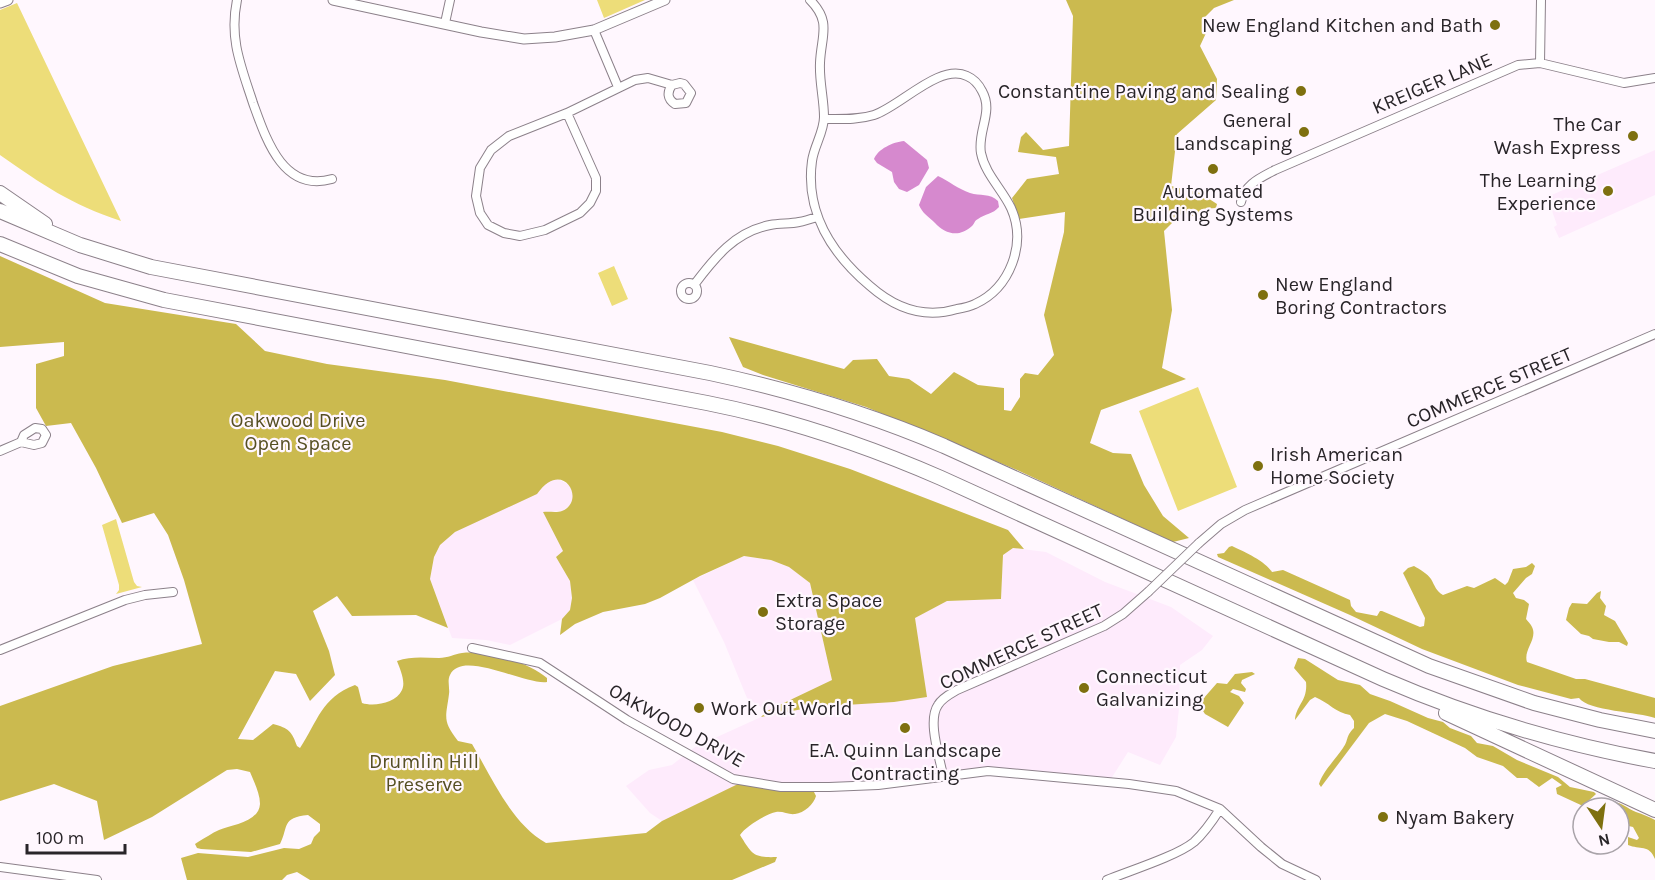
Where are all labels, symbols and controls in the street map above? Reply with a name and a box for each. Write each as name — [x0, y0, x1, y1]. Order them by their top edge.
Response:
place label: New England Kitchen and Bath — [1202, 14, 1483, 37]
marker: New England Kitchen and Bath — [1488, 18, 1502, 32]
street label: KREIGER LANE — [1369, 48, 1496, 119]
place label: Constantine Paving and Sealing — [998, 80, 1289, 103]
marker: Constantine Paving and Sealing — [1294, 84, 1308, 98]
place label: General Landscaping — [1175, 109, 1292, 155]
place label: The Car Wash Express — [1494, 113, 1622, 159]
marker: General Landscaping — [1297, 125, 1311, 139]
marker: The Car Wash Express — [1626, 129, 1640, 143]
marker: Automated Building Systems — [1206, 162, 1220, 176]
place label: The Learning Experience — [1480, 169, 1596, 215]
place label: Automated Building Systems — [1133, 180, 1293, 226]
marker: The Learning Experience — [1601, 184, 1615, 198]
place label: New England Boring Contractors — [1275, 273, 1447, 319]
marker: New England Boring Contractors — [1256, 288, 1270, 302]
street label: COMMERCE STREET — [1403, 342, 1575, 433]
park label: Oakwood Drive Open Space — [231, 409, 365, 455]
place label: Irish American Home Society — [1270, 443, 1403, 489]
marker: Irish American Home Society — [1251, 459, 1265, 473]
place label: Extra Space Storage — [775, 589, 882, 635]
street label: COMMERCE STREET — [936, 598, 1107, 694]
marker: Extra Space Storage — [756, 605, 770, 619]
place label: Connecticut Galvanizing — [1096, 665, 1208, 711]
street label: OAKWOOD DRIVE — [605, 679, 749, 772]
marker: Connecticut Galvanizing — [1077, 681, 1091, 695]
place label: Work Out World — [711, 697, 853, 720]
marker: Work Out World — [692, 701, 706, 715]
marker: E.A. Quinn Landscape Contracting — [898, 721, 912, 735]
place label: E.A. Quinn Landscape Contracting — [809, 739, 1001, 785]
park label: Drumlin Hill Preserve — [369, 750, 479, 796]
north arrow — [1571, 796, 1631, 856]
place label: Nyam Bakery — [1395, 806, 1514, 829]
marker: Nyam Bakery — [1376, 810, 1390, 824]
scale bar — [27, 817, 124, 855]
text: 100 m — [36, 827, 84, 849]
text: N — [1597, 830, 1612, 851]

